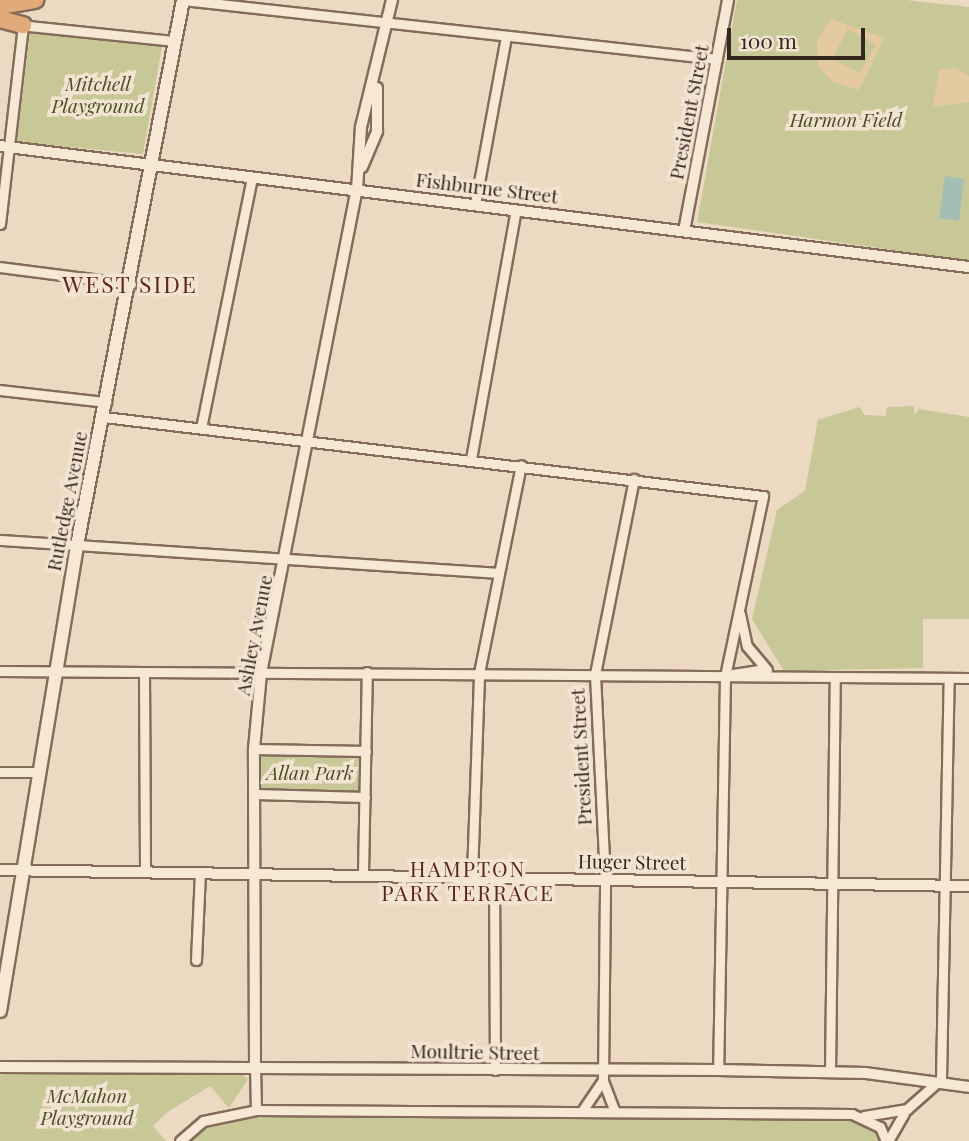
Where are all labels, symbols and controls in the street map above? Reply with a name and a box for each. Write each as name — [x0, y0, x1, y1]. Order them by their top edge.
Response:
scale bar — [731, 14, 869, 58]
text: 100 m — [740, 26, 797, 54]
street label: President Street — [665, 42, 713, 182]
park label: Mitchell Playground — [51, 73, 145, 117]
park label: Harmon Field — [790, 109, 902, 131]
street label: Fishburne Street — [415, 168, 559, 208]
district label: WEST SIDE — [63, 270, 197, 298]
street label: Rutledge Avenue — [42, 429, 92, 573]
street label: Ashley Avenue — [231, 572, 277, 698]
street label: President Street — [566, 688, 596, 826]
park label: Allan Park — [266, 762, 354, 784]
street label: Huger Street — [577, 850, 687, 874]
district label: HAMPTON PARK TERRACE — [382, 855, 554, 905]
street label: Moultrie Street — [410, 1039, 540, 1065]
park label: McMahon Playground — [40, 1085, 134, 1129]

